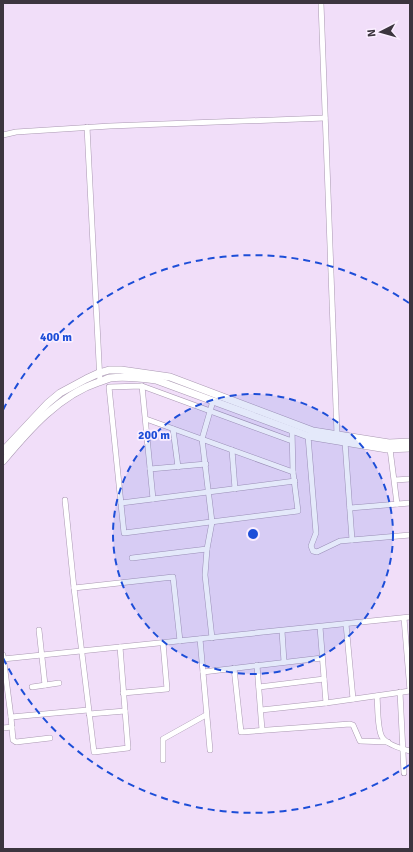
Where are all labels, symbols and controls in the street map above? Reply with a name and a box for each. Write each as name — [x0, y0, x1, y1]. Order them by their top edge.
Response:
north arrow — [361, 12, 401, 52]
text: N — [365, 29, 378, 37]
text: 400 m — [40, 330, 72, 345]
text: 200 m — [138, 428, 170, 443]
centre of rings — [246, 527, 260, 541]

